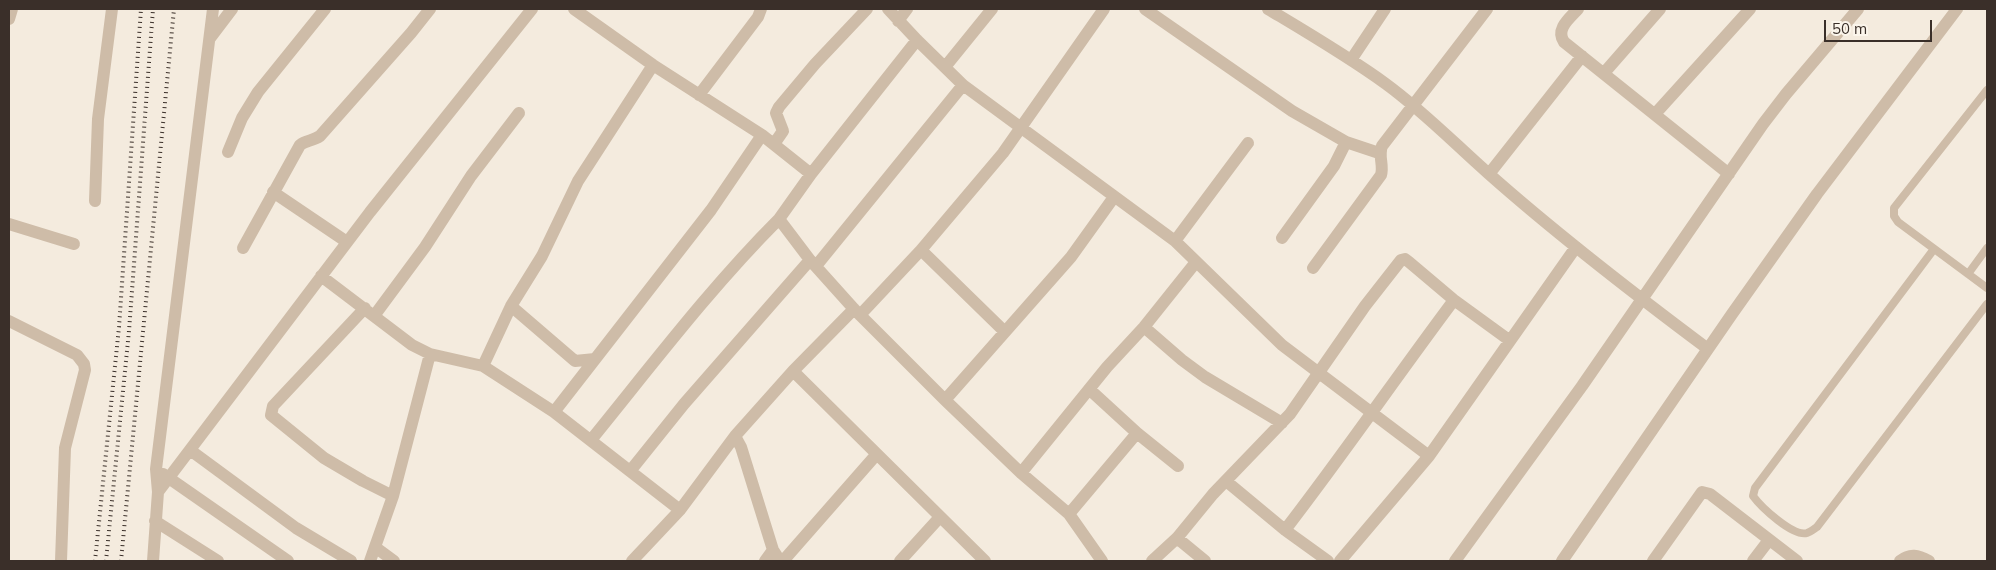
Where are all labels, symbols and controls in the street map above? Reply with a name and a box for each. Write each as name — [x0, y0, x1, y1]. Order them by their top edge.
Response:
scale bar — [1826, 10, 1934, 42]
text: 50 m — [1832, 19, 1867, 38]

